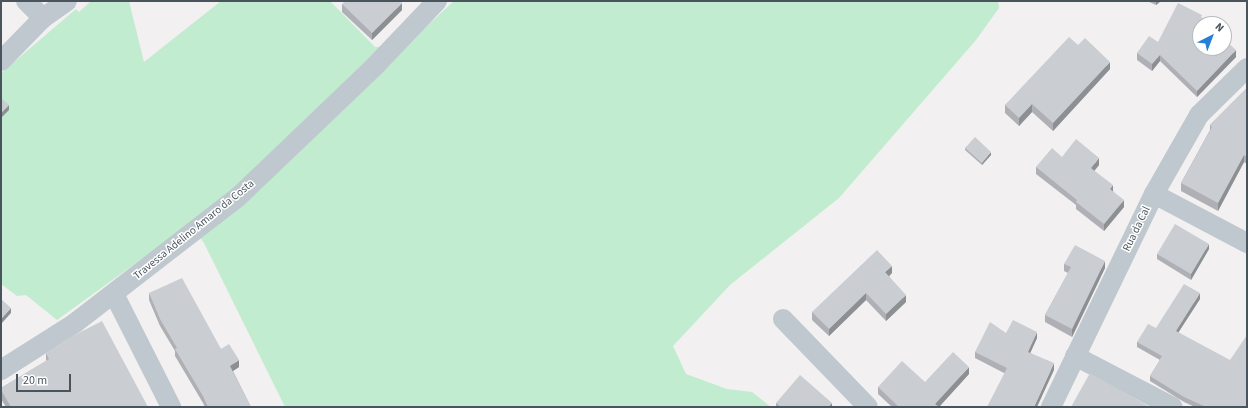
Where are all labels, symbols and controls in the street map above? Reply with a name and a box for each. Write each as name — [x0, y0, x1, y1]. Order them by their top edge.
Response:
north arrow — [1192, 16, 1232, 56]
text: N — [1212, 19, 1227, 35]
street label: Travessa Adelino Amaro da Costa — [131, 177, 257, 283]
street label: Rua da Cal — [1120, 204, 1154, 254]
scale bar — [18, 366, 73, 392]
text: 20 m — [23, 372, 47, 389]

